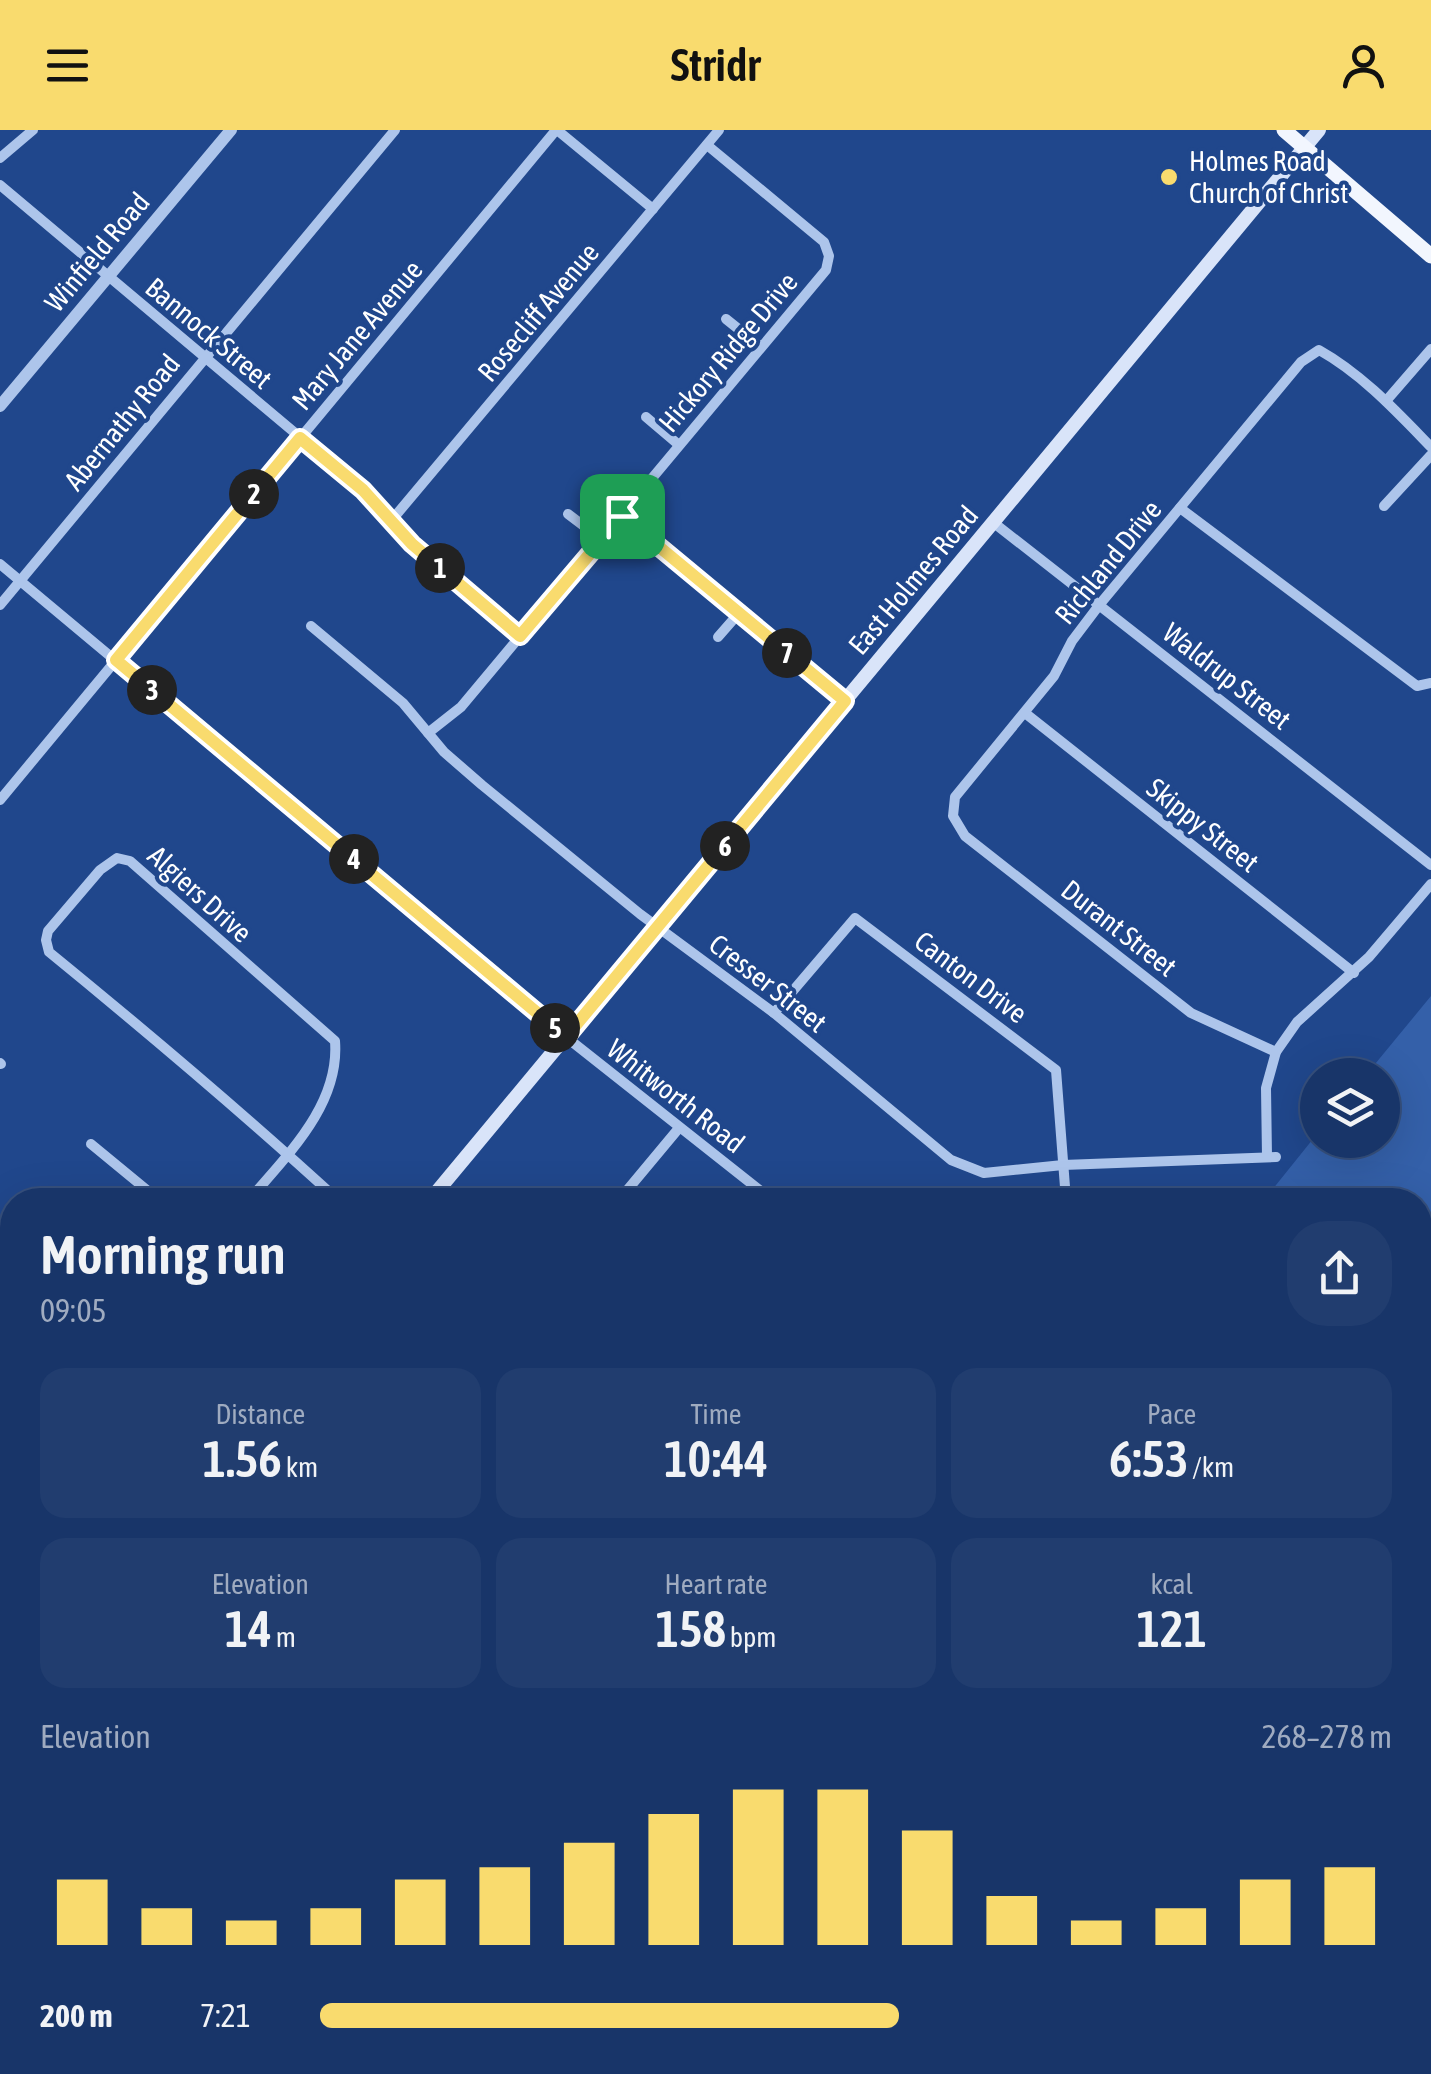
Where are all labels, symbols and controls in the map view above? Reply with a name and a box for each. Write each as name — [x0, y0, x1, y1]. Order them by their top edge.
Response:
icon: menu — [40, 38, 95, 93]
icon: person — [1336, 38, 1391, 93]
text: Stridr — [670, 39, 761, 91]
place label: Holmes Road Church of Christ — [1189, 145, 1348, 209]
marker: Holmes Road Church of Christ — [1158, 166, 1180, 188]
street label: Winfield Road — [38, 186, 156, 318]
street label: Rosecliff Avenue — [471, 236, 605, 388]
street label: Mary Jane Avenue — [285, 254, 429, 416]
street label: Hickory Ridge Drive — [652, 266, 804, 438]
street label: Bannock Street — [140, 271, 278, 395]
street label: Abernathy Road — [58, 348, 186, 496]
pin: 2 — [229, 469, 279, 519]
pin — [580, 474, 665, 559]
text: 2 — [247, 478, 261, 510]
icon: arrive — [595, 489, 650, 544]
street label: Richland Drive — [1048, 494, 1168, 630]
street label: East Holmes Road — [842, 499, 984, 661]
pin: 1 — [415, 543, 465, 593]
text: 1 — [433, 552, 447, 584]
street label: Waldrup Street — [1157, 616, 1297, 736]
pin: 7 — [762, 628, 812, 678]
text: 7 — [780, 637, 794, 669]
pin: 3 — [127, 665, 177, 715]
text: 3 — [145, 674, 159, 706]
street label: Skippy Street — [1141, 772, 1265, 878]
pin: 6 — [700, 821, 750, 871]
text: 6 — [718, 830, 732, 862]
pin: 4 — [329, 834, 379, 884]
street label: Algiers Drive — [142, 839, 258, 949]
text: 4 — [347, 843, 361, 875]
street label: Durant Street — [1055, 873, 1183, 983]
street label: Canton Drive — [909, 925, 1033, 1029]
street label: Cresser Street — [703, 927, 833, 1039]
pin: 5 — [530, 1003, 580, 1053]
text: 5 — [548, 1012, 562, 1044]
street label: Whitworth Road — [601, 1033, 751, 1159]
map controls — [1300, 1058, 1400, 1158]
button: layers — [1300, 1058, 1400, 1158]
button: share — [1287, 1221, 1392, 1326]
text: Morning run — [40, 1223, 286, 1286]
text: 09:05 — [40, 1292, 107, 1329]
text: Distance — [215, 1398, 305, 1430]
text: Time — [690, 1398, 742, 1430]
text: Pace — [1147, 1398, 1196, 1430]
text: 1.56 — [202, 1430, 282, 1488]
text: 10:44 — [664, 1430, 768, 1488]
text: 6:53 — [1109, 1430, 1188, 1488]
text: km — [282, 1451, 318, 1483]
text: /km — [1188, 1451, 1234, 1483]
text: Elevation — [212, 1568, 309, 1600]
text: Heart rate — [664, 1568, 768, 1600]
text: kcal — [1150, 1568, 1193, 1600]
text: 14 — [225, 1600, 272, 1658]
text: 158 — [655, 1600, 726, 1658]
text: 121 — [1136, 1600, 1207, 1658]
text: m — [272, 1621, 296, 1653]
text: bpm — [726, 1621, 777, 1653]
text: Elevation — [40, 1718, 151, 1755]
text: 268–278 m — [1262, 1718, 1392, 1755]
text: 200 m — [40, 1997, 113, 2034]
text: 7:21 — [200, 1997, 251, 2034]

